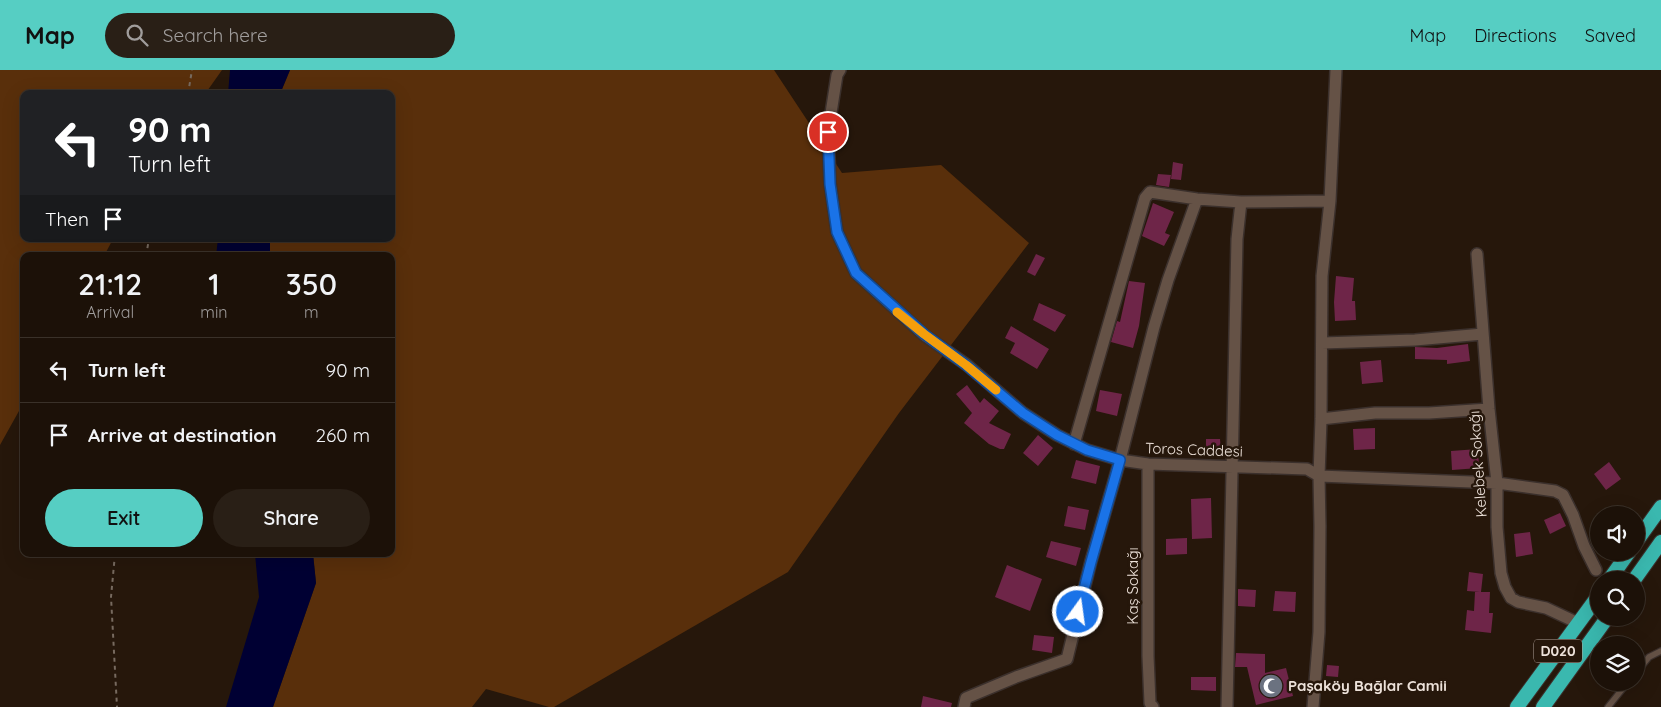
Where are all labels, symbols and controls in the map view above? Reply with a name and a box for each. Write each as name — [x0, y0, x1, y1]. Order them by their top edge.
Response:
search box — [105, 13, 455, 58]
text: Map — [25, 20, 75, 50]
icon: search — [123, 21, 151, 49]
text: Search here — [163, 23, 268, 47]
text: Map — [1409, 24, 1446, 47]
text: Directions — [1474, 24, 1557, 47]
text: Saved — [1585, 24, 1636, 47]
text: 90 m — [128, 107, 211, 151]
icon: left — [45, 110, 110, 175]
pin — [807, 111, 849, 153]
icon: arrive — [814, 118, 842, 146]
text: Turn left — [128, 150, 211, 178]
icon: arrive — [99, 205, 127, 233]
text: Then — [45, 207, 89, 231]
text: 21:12 — [78, 265, 142, 303]
text: 1 — [208, 265, 220, 303]
text: 350 — [286, 265, 337, 303]
text: Arrival — [86, 302, 134, 322]
text: min — [200, 302, 228, 322]
text: m — [304, 302, 319, 322]
icon: left — [45, 356, 73, 384]
text: Turn left — [88, 358, 166, 382]
text: 90 m — [326, 358, 370, 382]
street label: Kelebek Sokağı — [1464, 410, 1491, 518]
icon: arrive — [45, 421, 73, 449]
text: Arrive at destination — [88, 423, 277, 447]
text: 260 m — [315, 423, 370, 447]
street label: Toros Caddesi — [1145, 438, 1243, 461]
button: Exit — [45, 489, 203, 547]
button: Share — [213, 489, 370, 547]
map controls — [1590, 506, 1645, 691]
button: sound — [1590, 506, 1645, 561]
street label: Kaş Sokağı — [1123, 547, 1142, 625]
button: search — [1590, 571, 1645, 626]
position arrow — [1051, 585, 1103, 637]
button: layers — [1590, 636, 1645, 691]
road number: D020 — [1534, 640, 1582, 662]
mosque icon: Paşaköy Bağlar Camii — [1258, 673, 1284, 699]
place label: Paşaköy Bağlar Camii — [1288, 676, 1447, 695]

